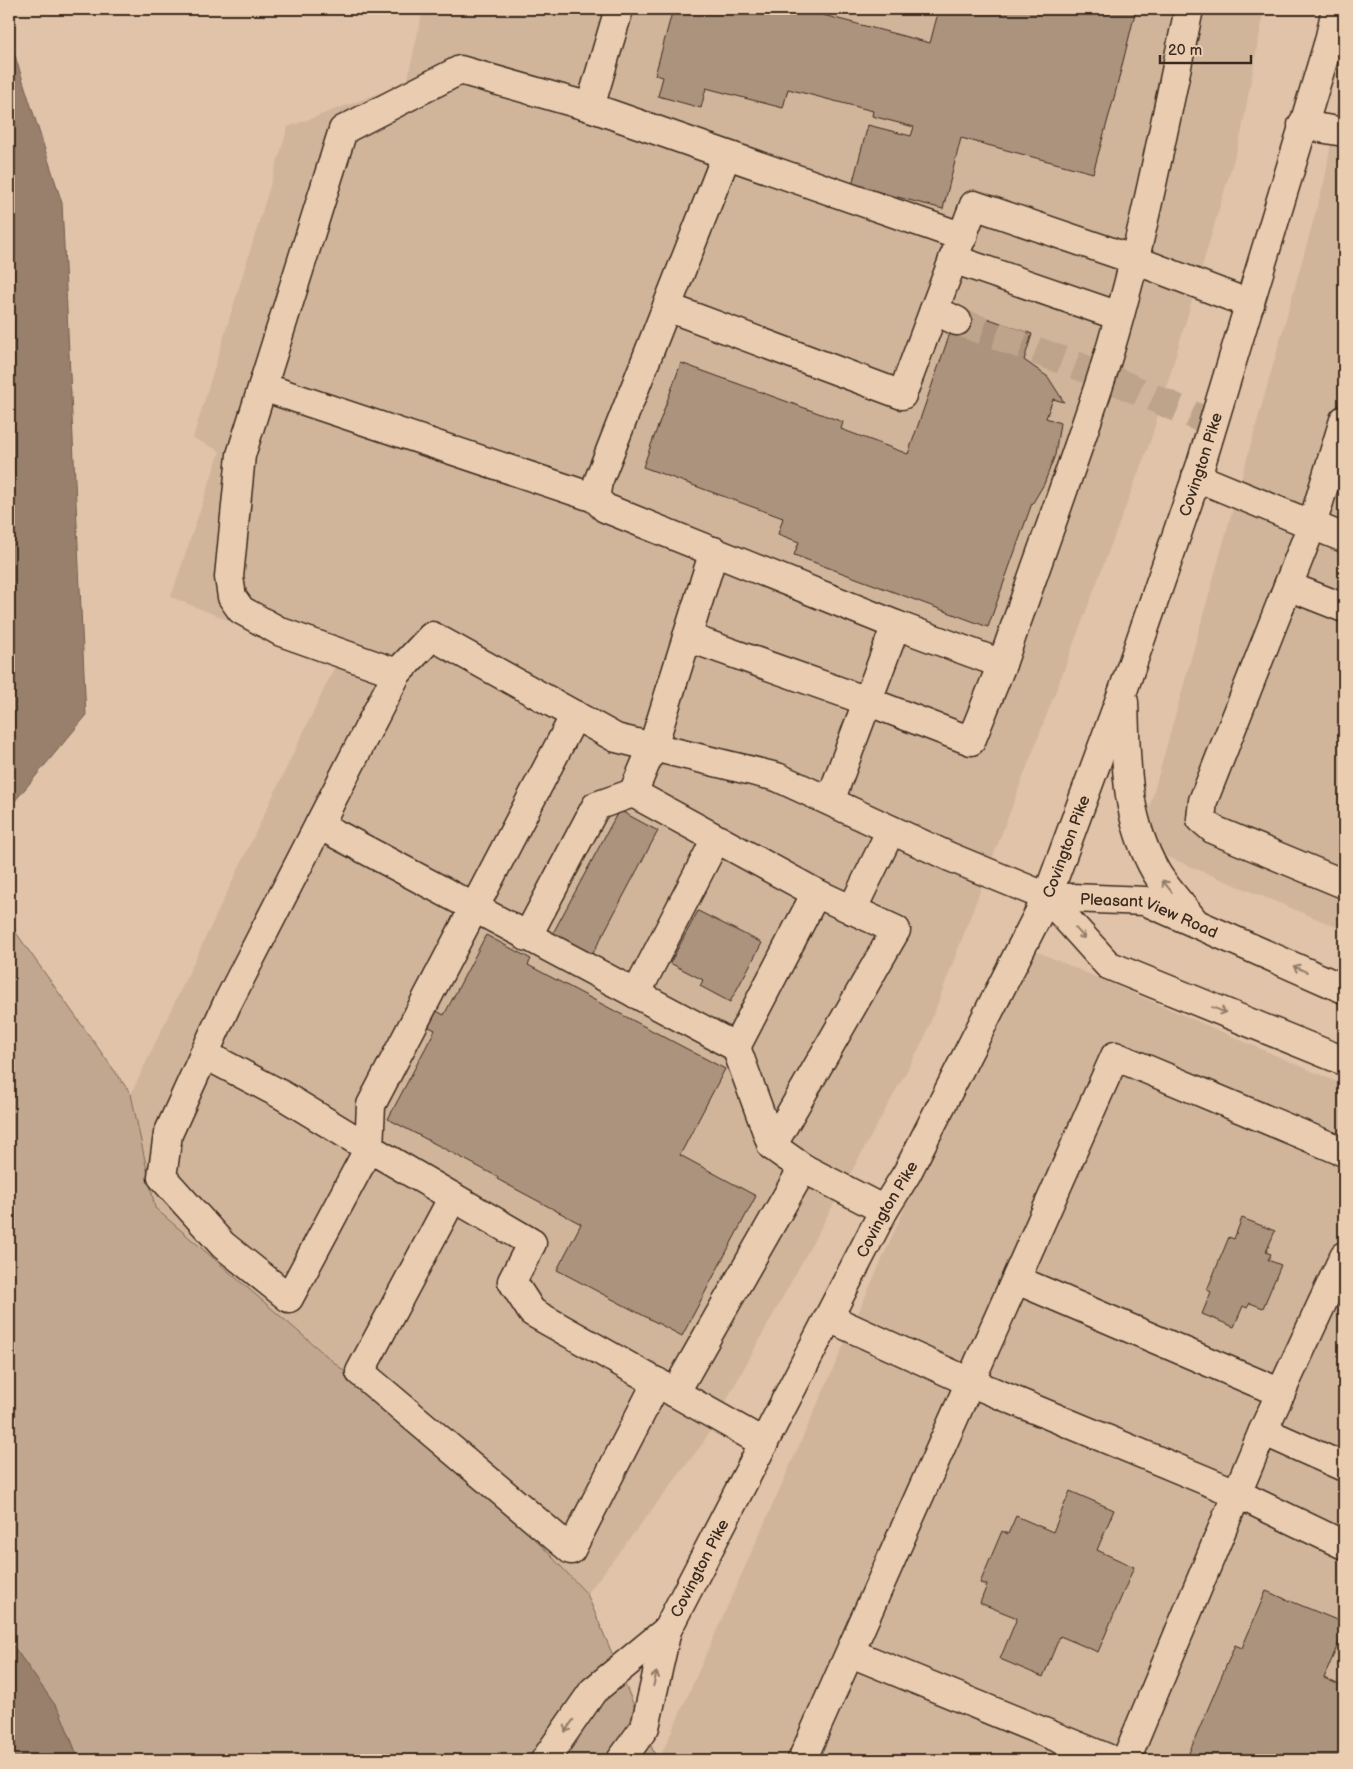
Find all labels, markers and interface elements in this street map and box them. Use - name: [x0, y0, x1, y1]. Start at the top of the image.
- scale bar: [1160, 32, 1252, 64]
- text: 20 m: [1168, 41, 1202, 60]
- street label: Covington Pike: [1176, 410, 1227, 519]
- street label: Covington Pike: [1039, 793, 1095, 901]
- one-way arrow: [1161, 880, 1172, 893]
- street label: Pleasant View Road: [1080, 890, 1220, 943]
- one-way arrow: [1074, 927, 1086, 940]
- one-way arrow: [1293, 964, 1308, 974]
- one-way arrow: [1211, 1006, 1226, 1015]
- street label: Covington Pike: [853, 1158, 923, 1261]
- street label: Covington Pike: [667, 1516, 734, 1621]
- one-way arrow: [651, 1672, 660, 1688]
- one-way arrow: [564, 1718, 574, 1732]

